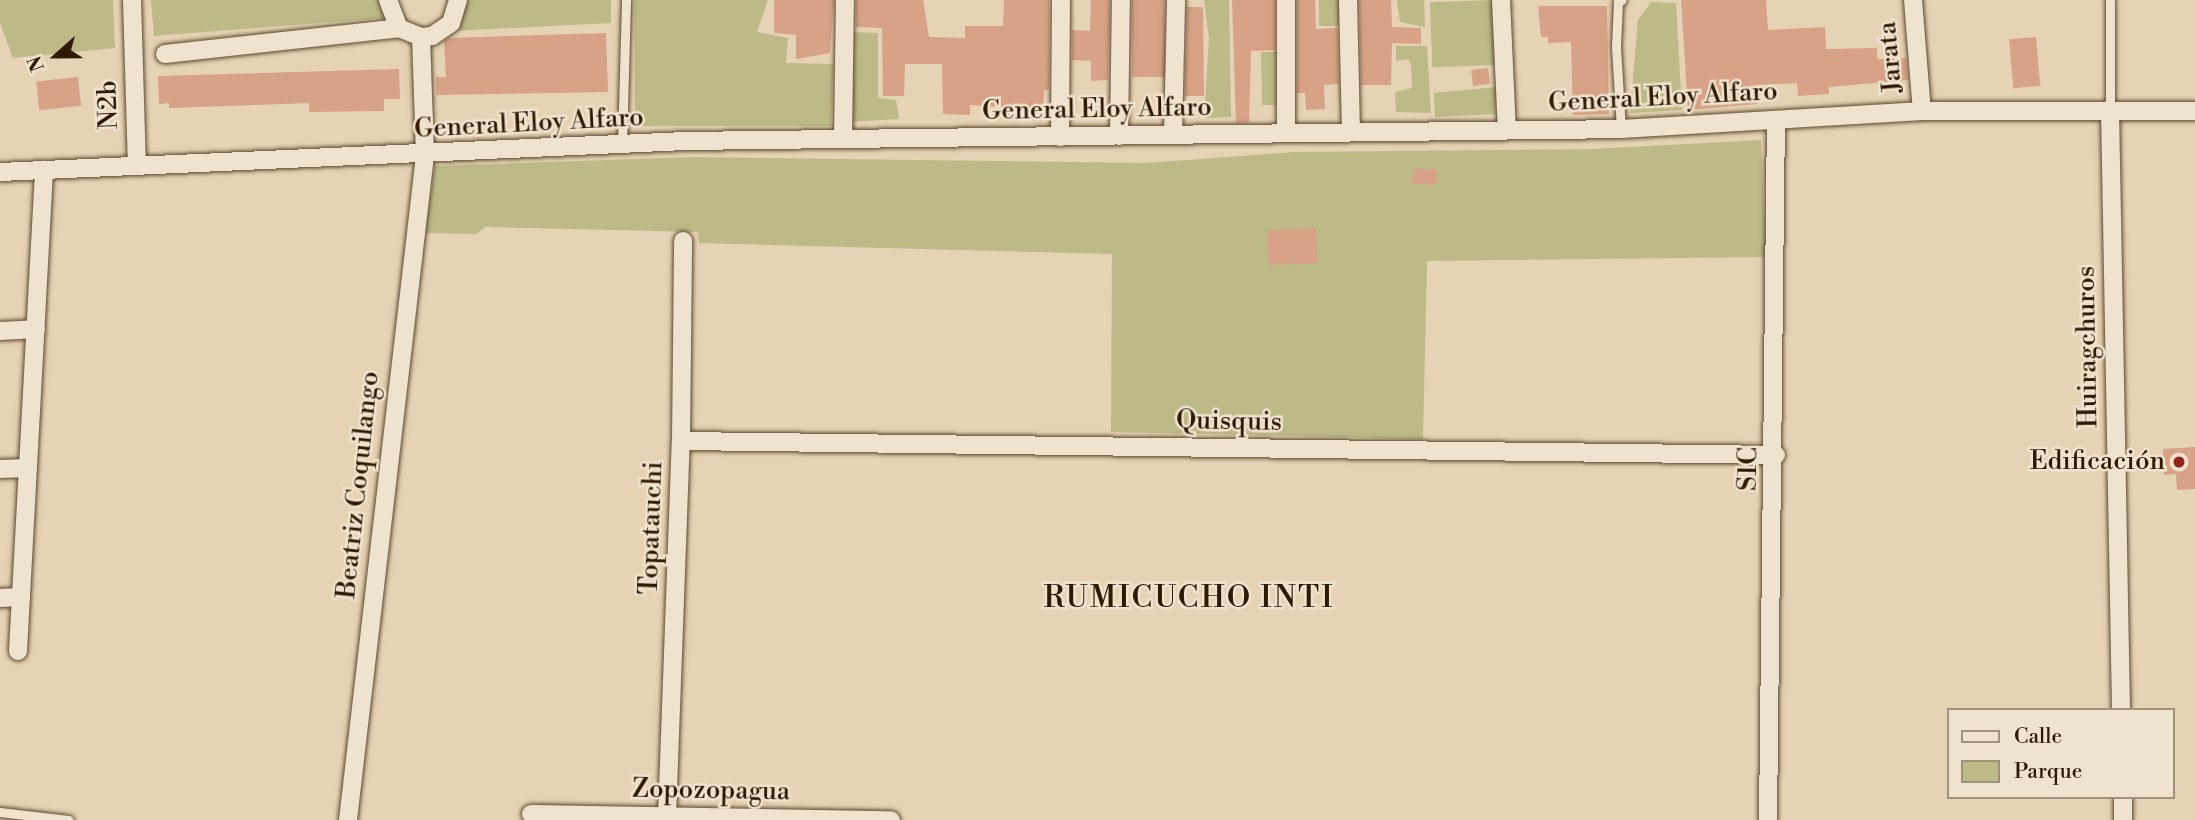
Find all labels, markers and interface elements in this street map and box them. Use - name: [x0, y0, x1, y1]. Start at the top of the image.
- street label: Jarata: [1872, 20, 1910, 94]
- north arrow: [21, 21, 91, 91]
- text: N: [22, 52, 50, 75]
- street label: General Eloy Alfaro: [1548, 76, 1778, 120]
- street label: N2b: [93, 80, 125, 130]
- street label: General Eloy Alfaro: [982, 92, 1212, 128]
- street label: General Eloy Alfaro: [414, 102, 644, 146]
- street label: Huiragchuros: [2071, 266, 2105, 428]
- street label: Beatriz Coquilango: [332, 370, 386, 600]
- street label: Quisquis: [1176, 405, 1282, 439]
- place label: Edificación: [2030, 446, 2165, 478]
- street label: S1C: [1733, 447, 1765, 491]
- marker: Edificación: [2171, 454, 2187, 470]
- street label: Topatauchi: [634, 461, 670, 595]
- district label: RUMICUCHO INTI: [1045, 580, 1333, 616]
- legend: [1946, 708, 2174, 799]
- text: Calle: [2014, 724, 2062, 750]
- text: Parque: [2014, 759, 2082, 785]
- street label: Zopozopagua: [632, 774, 790, 808]

